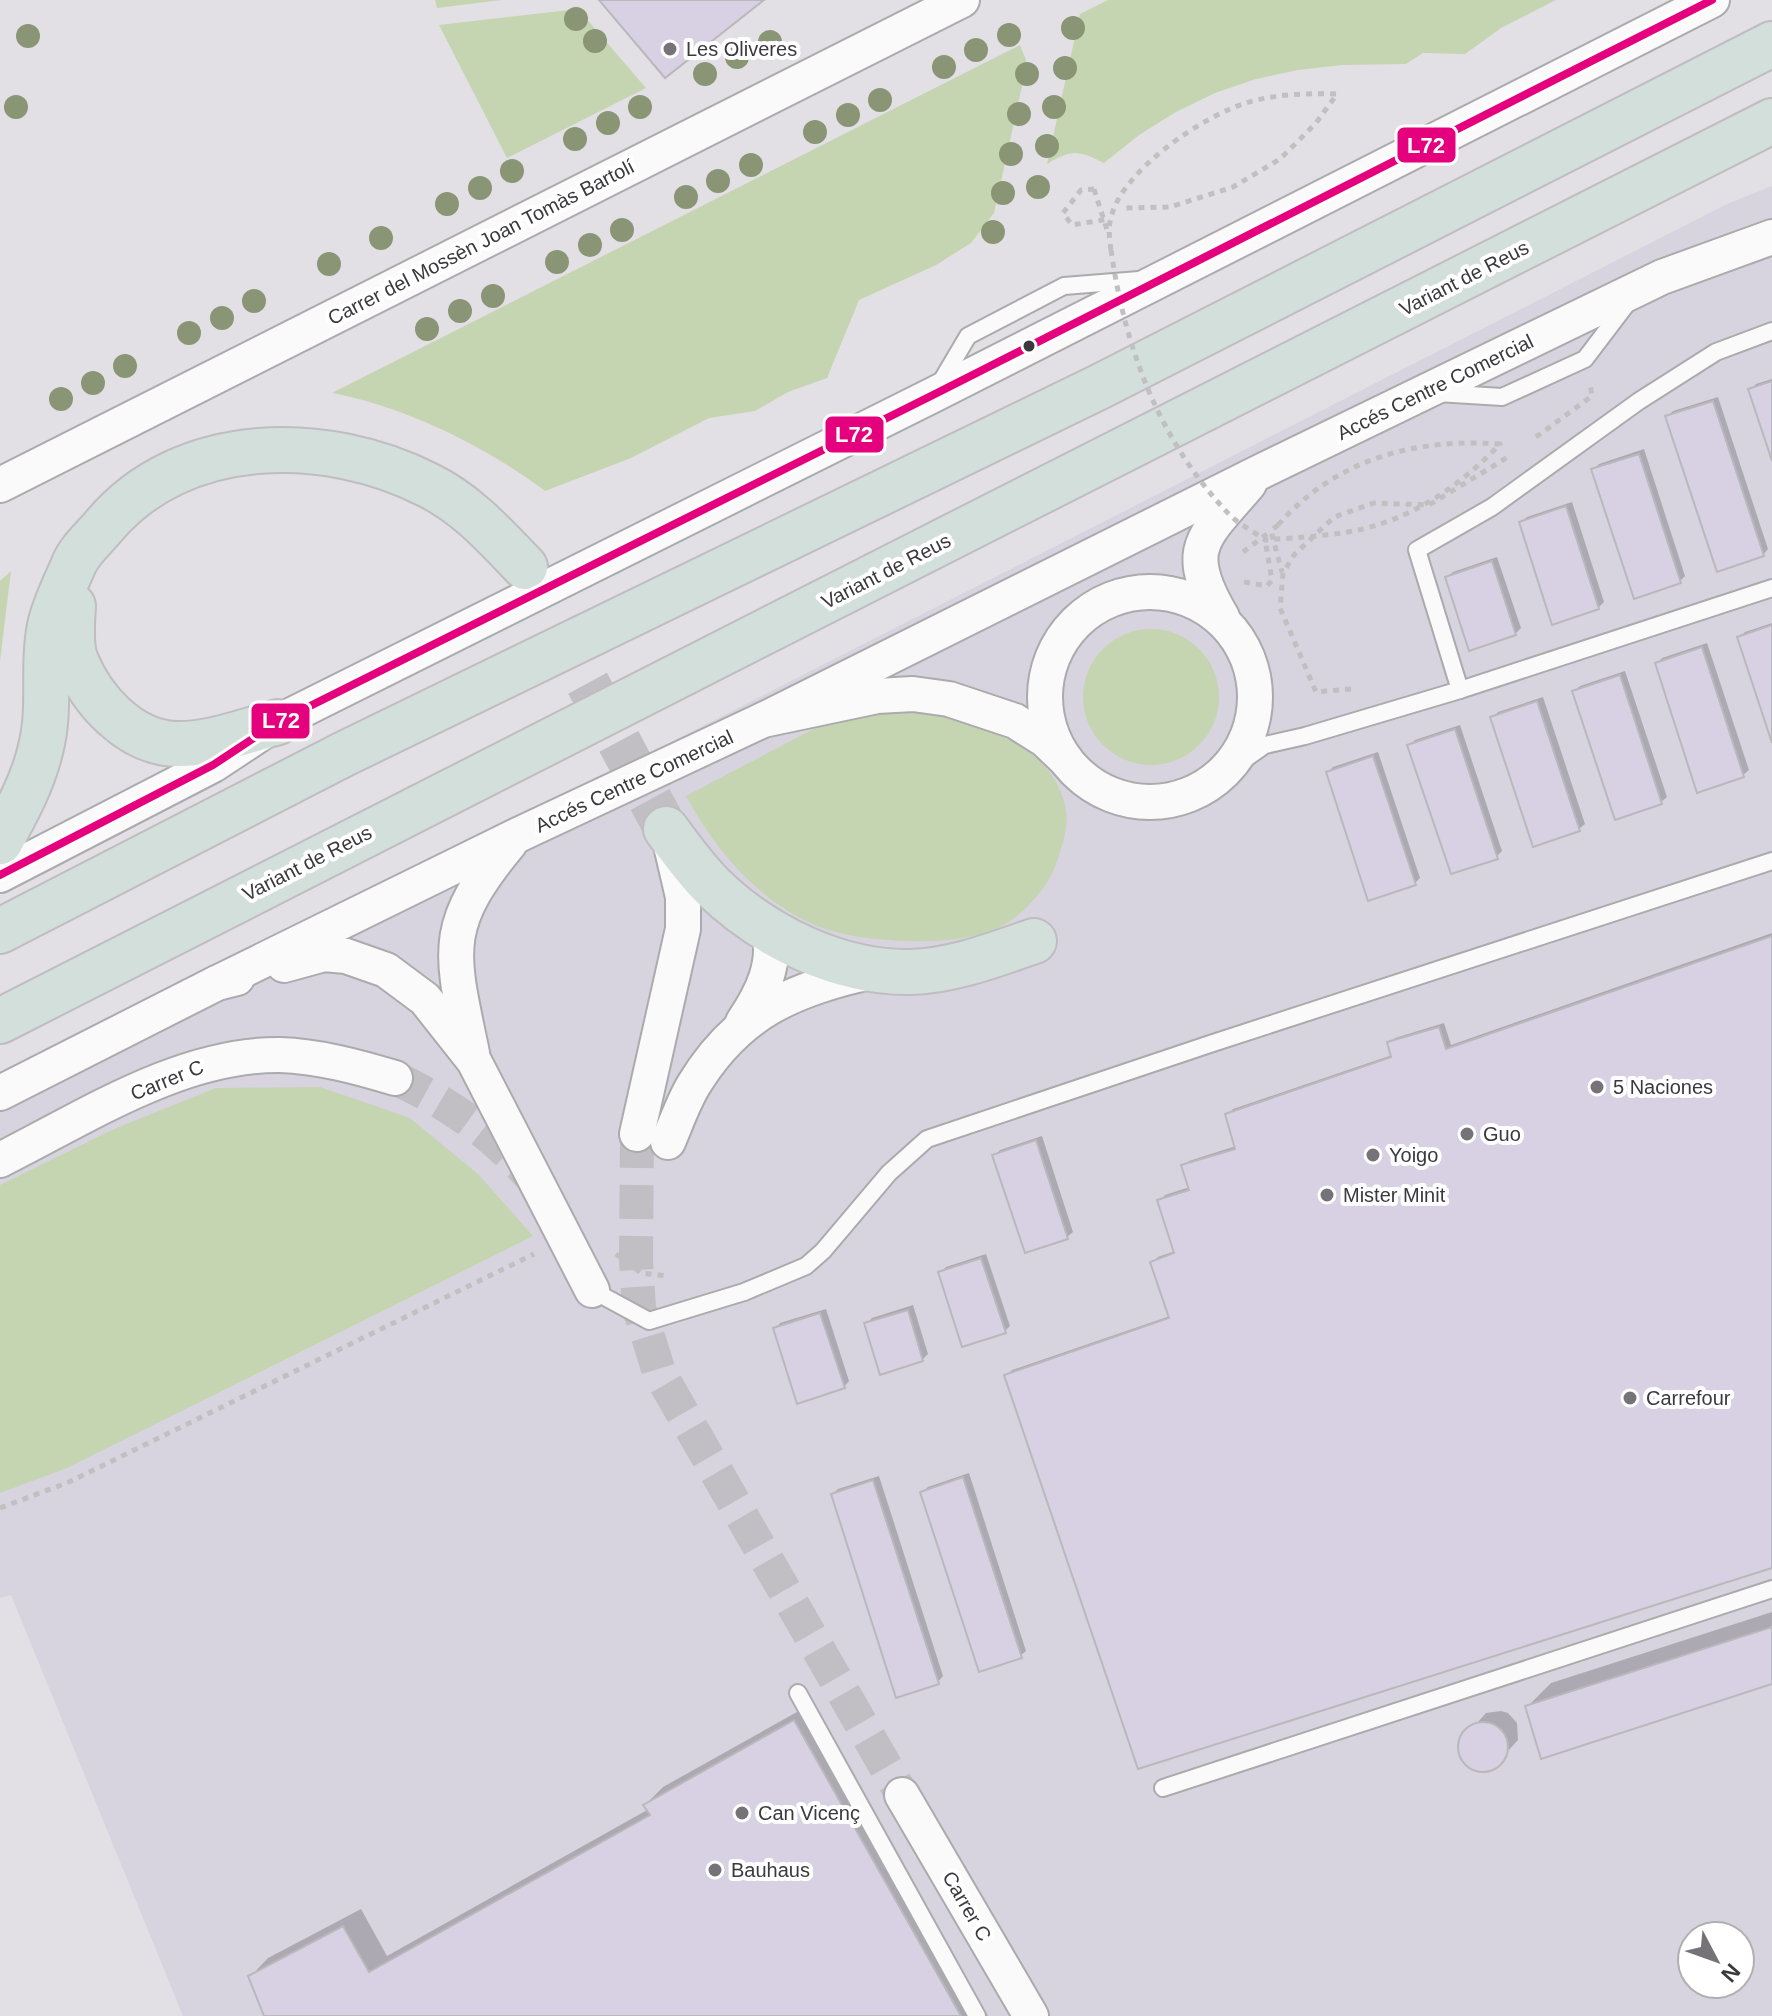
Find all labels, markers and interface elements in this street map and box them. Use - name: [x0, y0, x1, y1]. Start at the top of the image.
- place label: Les Oliveres: [686, 38, 797, 60]
- marker: Les Oliveres: [661, 40, 679, 58]
- line badge: L72: [1396, 126, 1457, 164]
- text: L72: [1407, 133, 1445, 158]
- street label: Carrer del Mossèn Joan Tomàs Bartolí: [324, 155, 638, 329]
- street label: Variant de Reus: [1396, 236, 1532, 320]
- street label: Accés Centre Comercial: [1333, 330, 1537, 444]
- unlabelled marker: [1021, 338, 1037, 354]
- line badge: L72: [824, 415, 885, 454]
- text: L72: [835, 422, 873, 447]
- street label: Variant de Reus: [818, 529, 954, 613]
- line badge: L72: [250, 702, 311, 740]
- text: L72: [262, 708, 300, 733]
- street label: Accés Centre Comercial: [532, 725, 736, 837]
- street label: Variant de Reus: [239, 821, 375, 905]
- street label: Carrer C: [127, 1055, 207, 1105]
- place label: 5 Naciones: [1613, 1076, 1713, 1098]
- marker: 5 Naciones: [1588, 1078, 1606, 1096]
- place label: Guo: [1483, 1123, 1521, 1145]
- marker: Guo: [1458, 1125, 1476, 1143]
- place label: Yoigo: [1389, 1144, 1438, 1166]
- marker: Yoigo: [1364, 1146, 1382, 1164]
- place label: Mister Minit: [1343, 1184, 1446, 1206]
- marker: Mister Minit: [1318, 1186, 1336, 1204]
- place label: Carrefour: [1646, 1387, 1731, 1409]
- marker: Carrefour: [1621, 1389, 1639, 1407]
- place label: Can Vicenç: [758, 1802, 860, 1824]
- marker: Can Vicenç: [733, 1804, 751, 1822]
- place label: Bauhaus: [731, 1859, 810, 1881]
- marker: Bauhaus: [706, 1861, 724, 1879]
- street label: Carrer C: [938, 1867, 996, 1945]
- north arrow: [1676, 1920, 1756, 2000]
- text: N: [1716, 1959, 1745, 1987]

